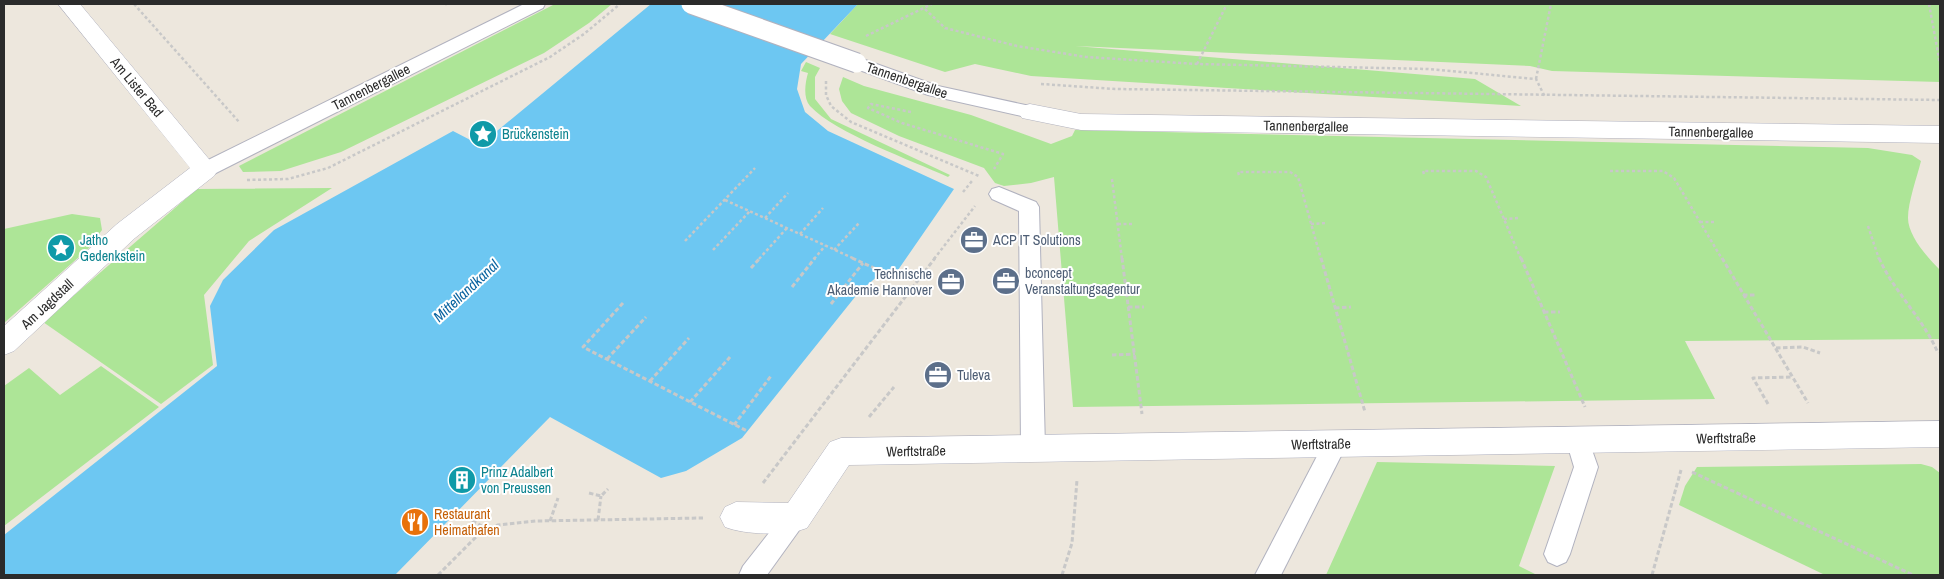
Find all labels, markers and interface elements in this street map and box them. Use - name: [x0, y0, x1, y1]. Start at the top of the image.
- street label: Am Lister Bad: [106, 53, 167, 121]
- street label: Tannenbergallee: [864, 58, 950, 102]
- street label: Tannenbergallee: [329, 60, 413, 114]
- street label: Tannenbergallee: [1263, 116, 1349, 136]
- place icon: Brückenstein: [468, 119, 498, 149]
- street label: Tannenbergallee: [1668, 122, 1754, 142]
- place label: Brückenstein: [502, 125, 569, 143]
- office icon: ACP IT Solutions: [959, 225, 989, 255]
- place label: Jatho Gedenkstein: [80, 231, 145, 265]
- place label: ACP IT Solutions: [992, 231, 1081, 249]
- place icon: Jatho Gedenkstein: [46, 233, 76, 263]
- water label: Mittellandkanal: [428, 255, 503, 327]
- place label: bconcept Veranstaltungsagentur: [1025, 264, 1140, 298]
- place label: Technische Akademie Hannover: [826, 265, 932, 299]
- office icon: bconcept Veranstaltungsagentur: [991, 266, 1021, 296]
- office icon: Technische Akademie Hannover: [936, 267, 966, 297]
- street label: Am Jagdstall: [16, 275, 77, 334]
- office icon: Tuleva: [923, 360, 953, 390]
- place label: Tuleva: [957, 366, 991, 384]
- street label: Werftstraße: [1696, 428, 1756, 448]
- street label: Werftstraße: [1291, 434, 1351, 454]
- street label: Werftstraße: [886, 441, 946, 461]
- place label: Prinz Adalbert von Preussen: [481, 463, 553, 497]
- building icon: Prinz Adalbert von Preussen: [447, 465, 477, 495]
- place label: Restaurant Heimathafen: [434, 505, 500, 539]
- restaurant icon: Restaurant Heimathafen: [400, 507, 430, 537]

